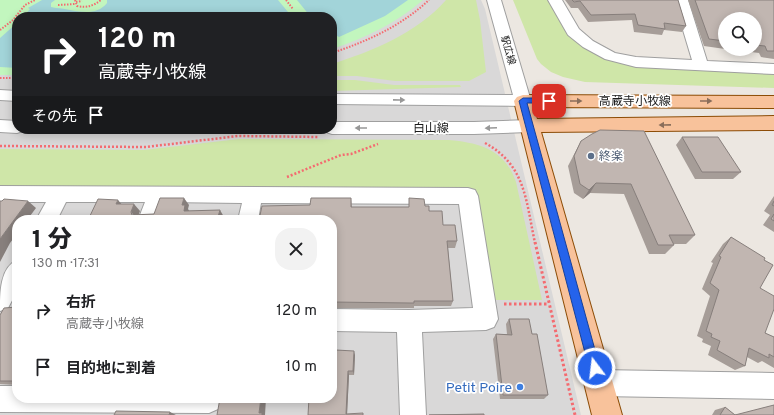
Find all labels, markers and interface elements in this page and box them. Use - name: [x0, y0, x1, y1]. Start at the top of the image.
- map controls: [718, 12, 762, 56]
- button: search: [718, 12, 762, 56]
- text: 120 m: [98, 22, 176, 58]
- icon: right: [32, 28, 84, 80]
- street label: 駅広線: [497, 34, 518, 67]
- text: 高蔵寺小牧線: [98, 62, 206, 85]
- pin: [532, 84, 566, 118]
- icon: arrive: [538, 90, 560, 112]
- street label: 高蔵寺小牧線: [599, 94, 671, 110]
- one-way arrow: [393, 97, 406, 103]
- one-way arrow: [570, 98, 583, 104]
- one-way arrow: [700, 98, 713, 104]
- icon: arrive: [85, 104, 107, 126]
- text: その先: [32, 108, 77, 127]
- street label: 白山線: [413, 121, 449, 137]
- one-way arrow: [659, 121, 671, 128]
- one-way arrow: [485, 124, 497, 131]
- one-way arrow: [354, 125, 367, 131]
- place label: 終楽: [599, 149, 623, 165]
- marker: 終楽: [586, 151, 596, 161]
- text: 1 分: [32, 226, 72, 256]
- button: close: [275, 228, 317, 270]
- text: 130 m · 17:31: [32, 256, 100, 272]
- text: 右折: [66, 294, 96, 313]
- icon: right: [32, 300, 54, 322]
- text: 120 m: [276, 302, 317, 321]
- text: 高蔵寺小牧線: [66, 317, 144, 333]
- position arrow: [574, 347, 616, 389]
- icon: arrive: [32, 356, 54, 378]
- text: 10 m: [286, 358, 317, 377]
- text: 目的地に到着: [66, 360, 156, 379]
- place label: Petit Poire: [446, 380, 512, 397]
- marker: Petit Poire: [515, 382, 525, 392]

